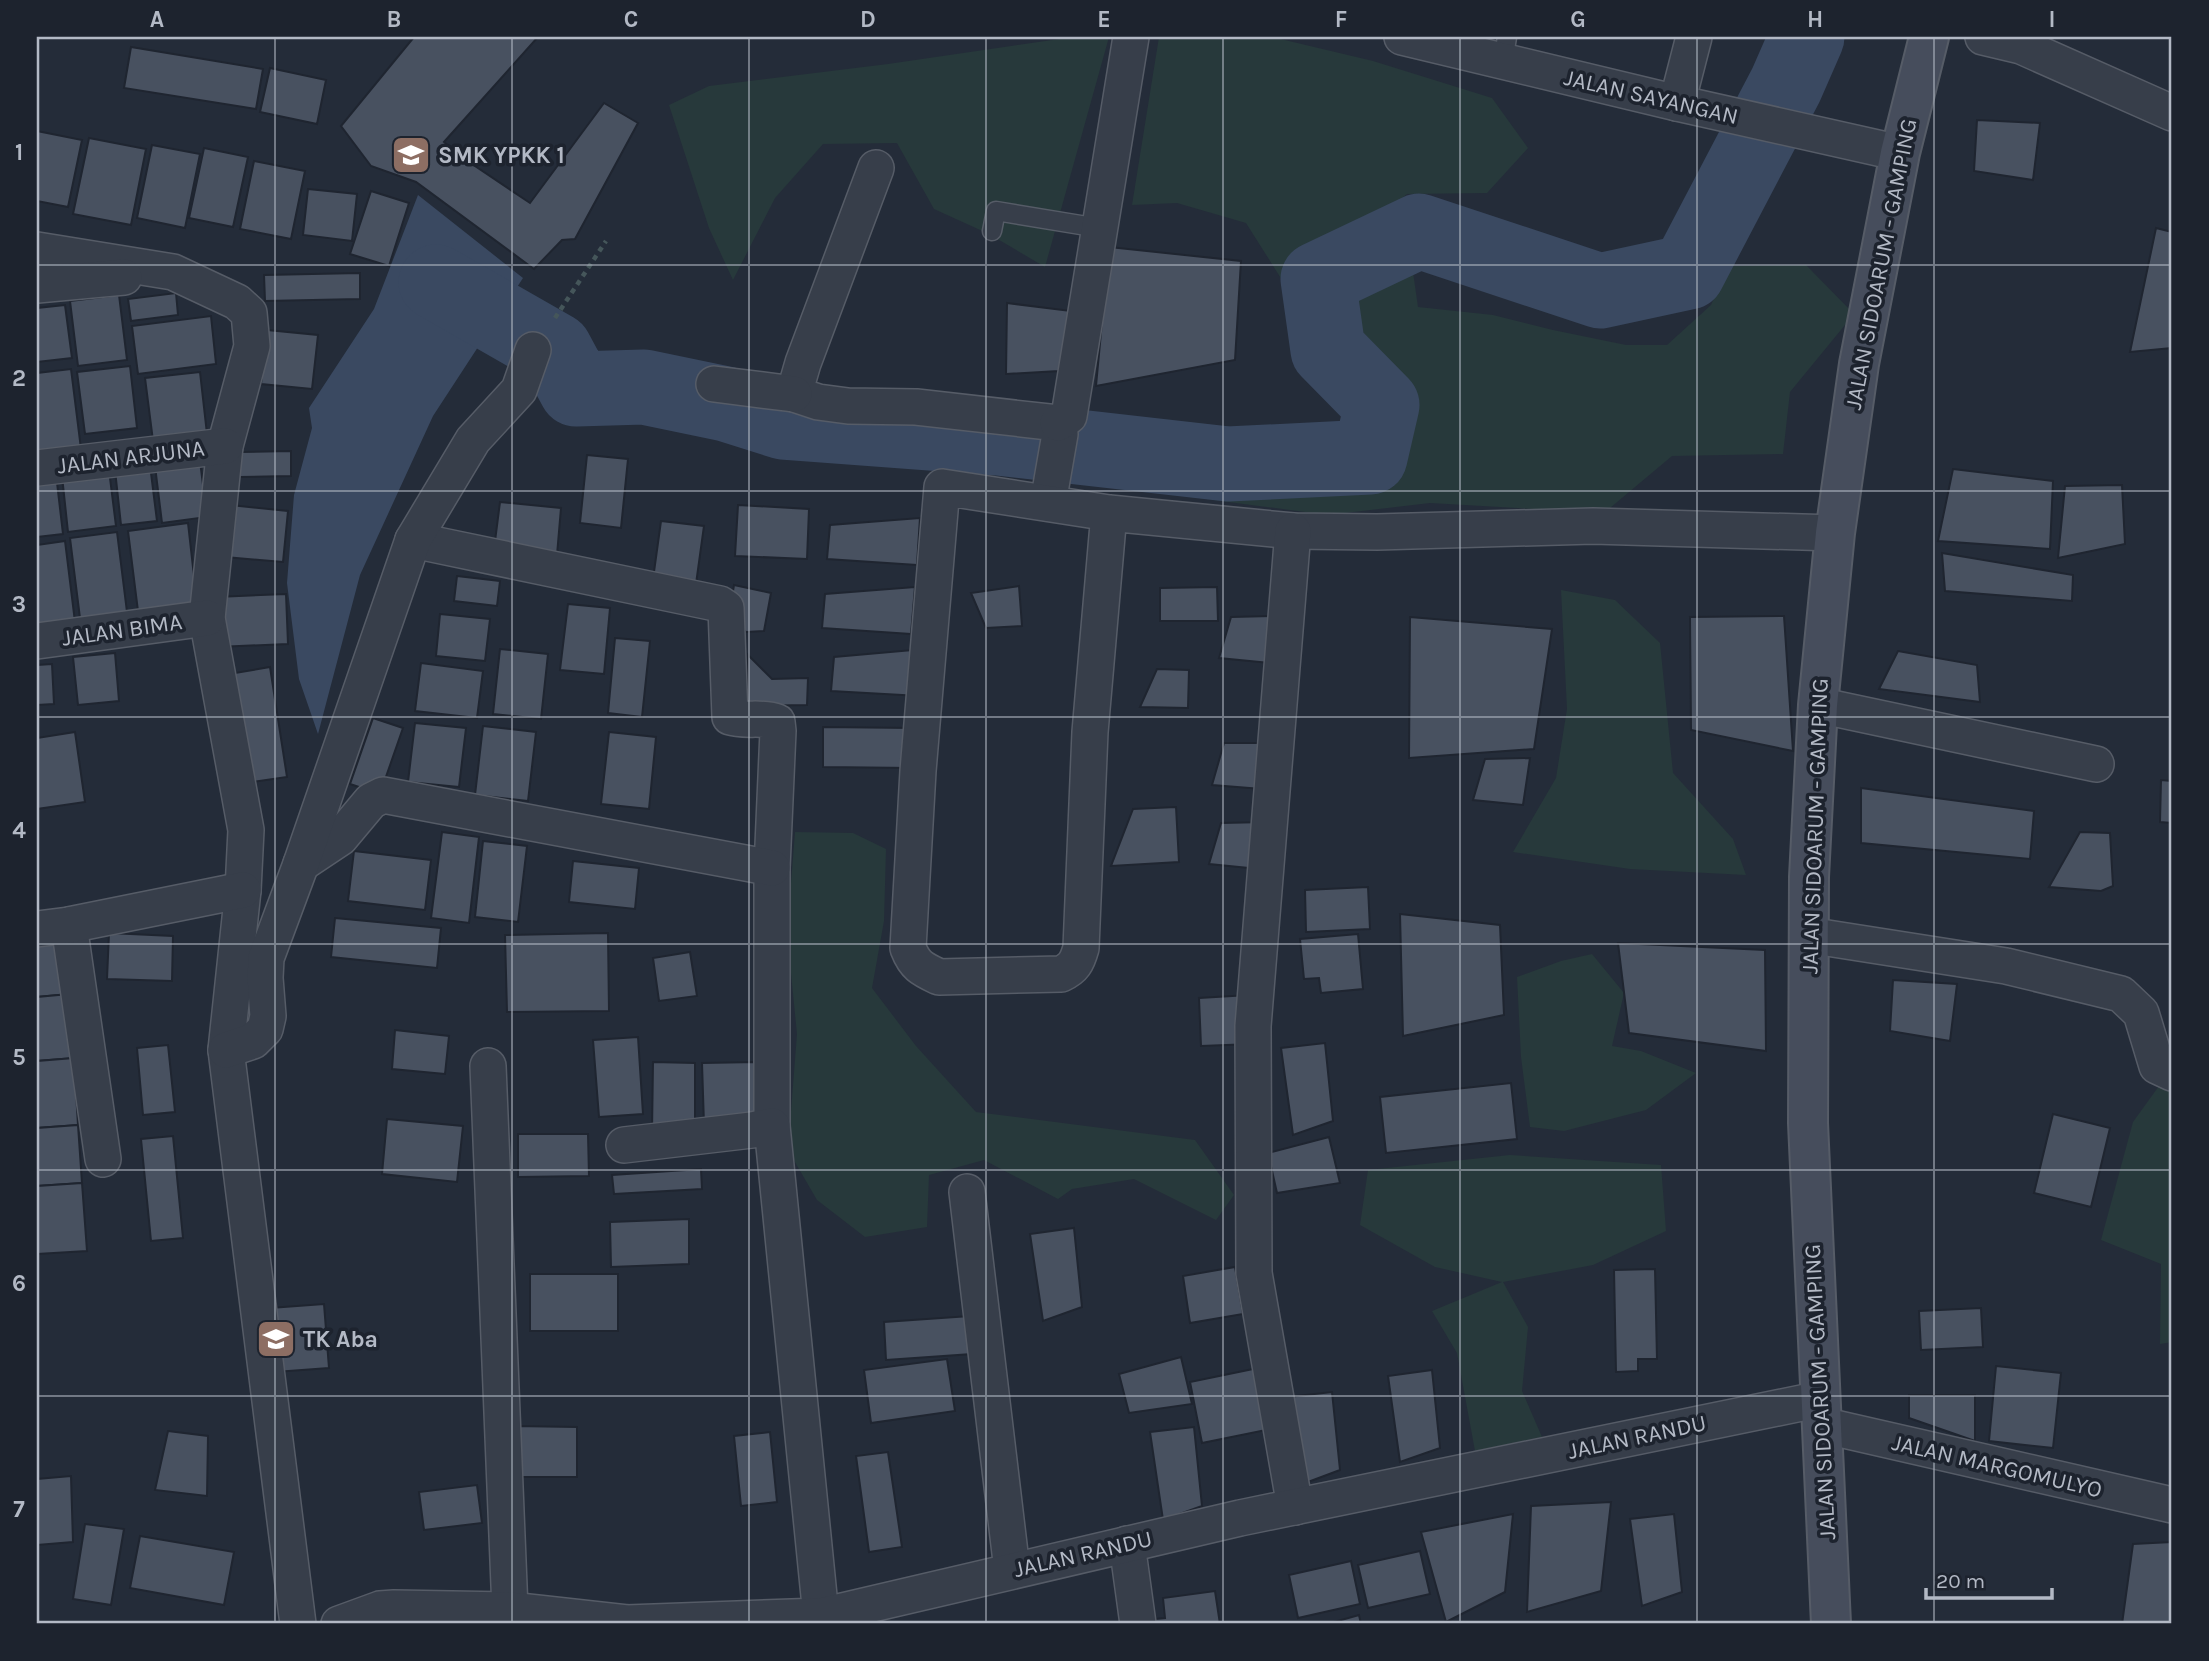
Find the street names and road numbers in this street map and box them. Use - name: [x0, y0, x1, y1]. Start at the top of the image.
- street label: JALAN SAYANGAN: [1561, 64, 1741, 130]
- street label: JALAN SIDOARUM - GAMPING: [1840, 116, 1922, 412]
- street label: JALAN ARJUNA: [56, 435, 206, 479]
- street label: JALAN BIMA: [60, 608, 184, 652]
- street label: JALAN SIDOARUM - GAMPING: [1796, 678, 1834, 974]
- street label: JALAN SIDOARUM - GAMPING: [1799, 1244, 1841, 1540]
- street label: JALAN RANDU: [1565, 1409, 1709, 1465]
- street label: JALAN MARGOMULYO: [1889, 1429, 2105, 1503]
- street label: JALAN RANDU: [1011, 1525, 1155, 1583]

